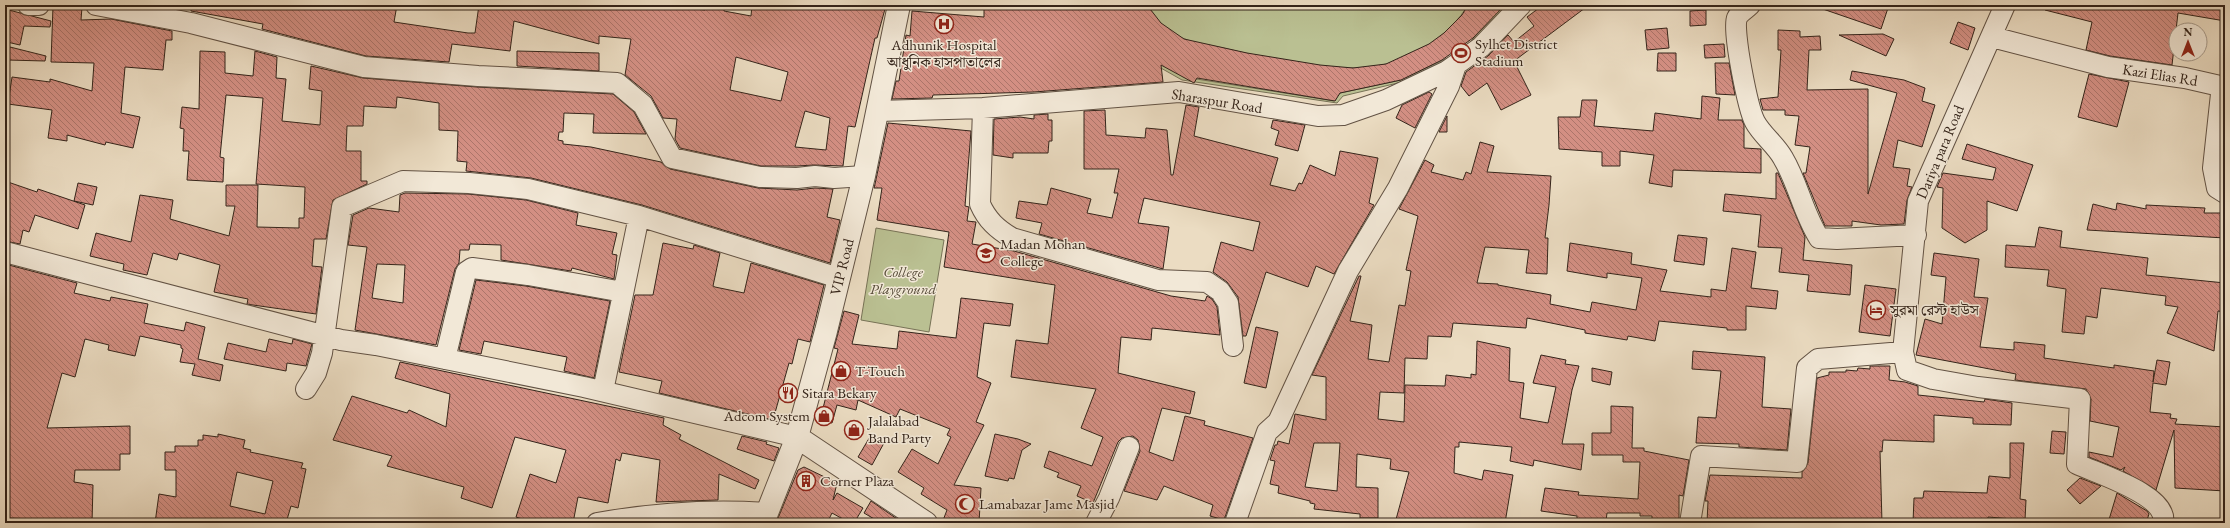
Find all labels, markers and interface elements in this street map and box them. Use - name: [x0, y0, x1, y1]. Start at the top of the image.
- hospital icon: Adhunik Hospital আধুনিক হাসপাতালের: [933, 13, 955, 35]
- north arrow: [2168, 22, 2208, 62]
- text: N: [2184, 25, 2193, 39]
- place label: Sylhet District Stadium: [1475, 34, 1558, 70]
- place label: Adhunik Hospital আধুনিক হাসপাতালের: [886, 35, 1002, 71]
- sports icon: Sylhet District Stadium: [1450, 42, 1472, 64]
- street label: Kazi Elias Rd: [2121, 59, 2200, 90]
- street label: Sharaspur Road: [1170, 84, 1264, 117]
- street label: Dariya para Road: [1911, 102, 1968, 202]
- place label: Madan Mohan College: [1000, 234, 1086, 270]
- street label: VIP Road: [825, 236, 858, 297]
- school or university icon: Madan Mohan College: [975, 242, 997, 264]
- park label: College Playground: [870, 262, 937, 298]
- hotel icon: সুরমা রেস্ট হাউস: [1865, 299, 1887, 321]
- place label: সুরমা রেস্ট হাউস: [1889, 300, 1980, 319]
- shop icon: T-Touch: [830, 360, 852, 382]
- place label: T-Touch: [855, 361, 905, 380]
- restaurant icon: Sitara Bekary: [777, 382, 799, 404]
- place label: Sitara Bekary: [802, 383, 877, 402]
- shop icon: Adcom System: [813, 405, 835, 427]
- place label: Adcom System: [723, 406, 810, 425]
- place label: Jalalabad Band Party: [866, 411, 932, 447]
- shop icon: Jalalabad Band Party: [843, 419, 865, 441]
- building icon: Corner Plaza: [795, 470, 817, 492]
- place label: Corner Plaza: [820, 471, 894, 490]
- mosque icon: Lamabazar Jame Masjid: [954, 493, 976, 515]
- place label: Lamabazar Jame Masjid: [979, 494, 1115, 513]

